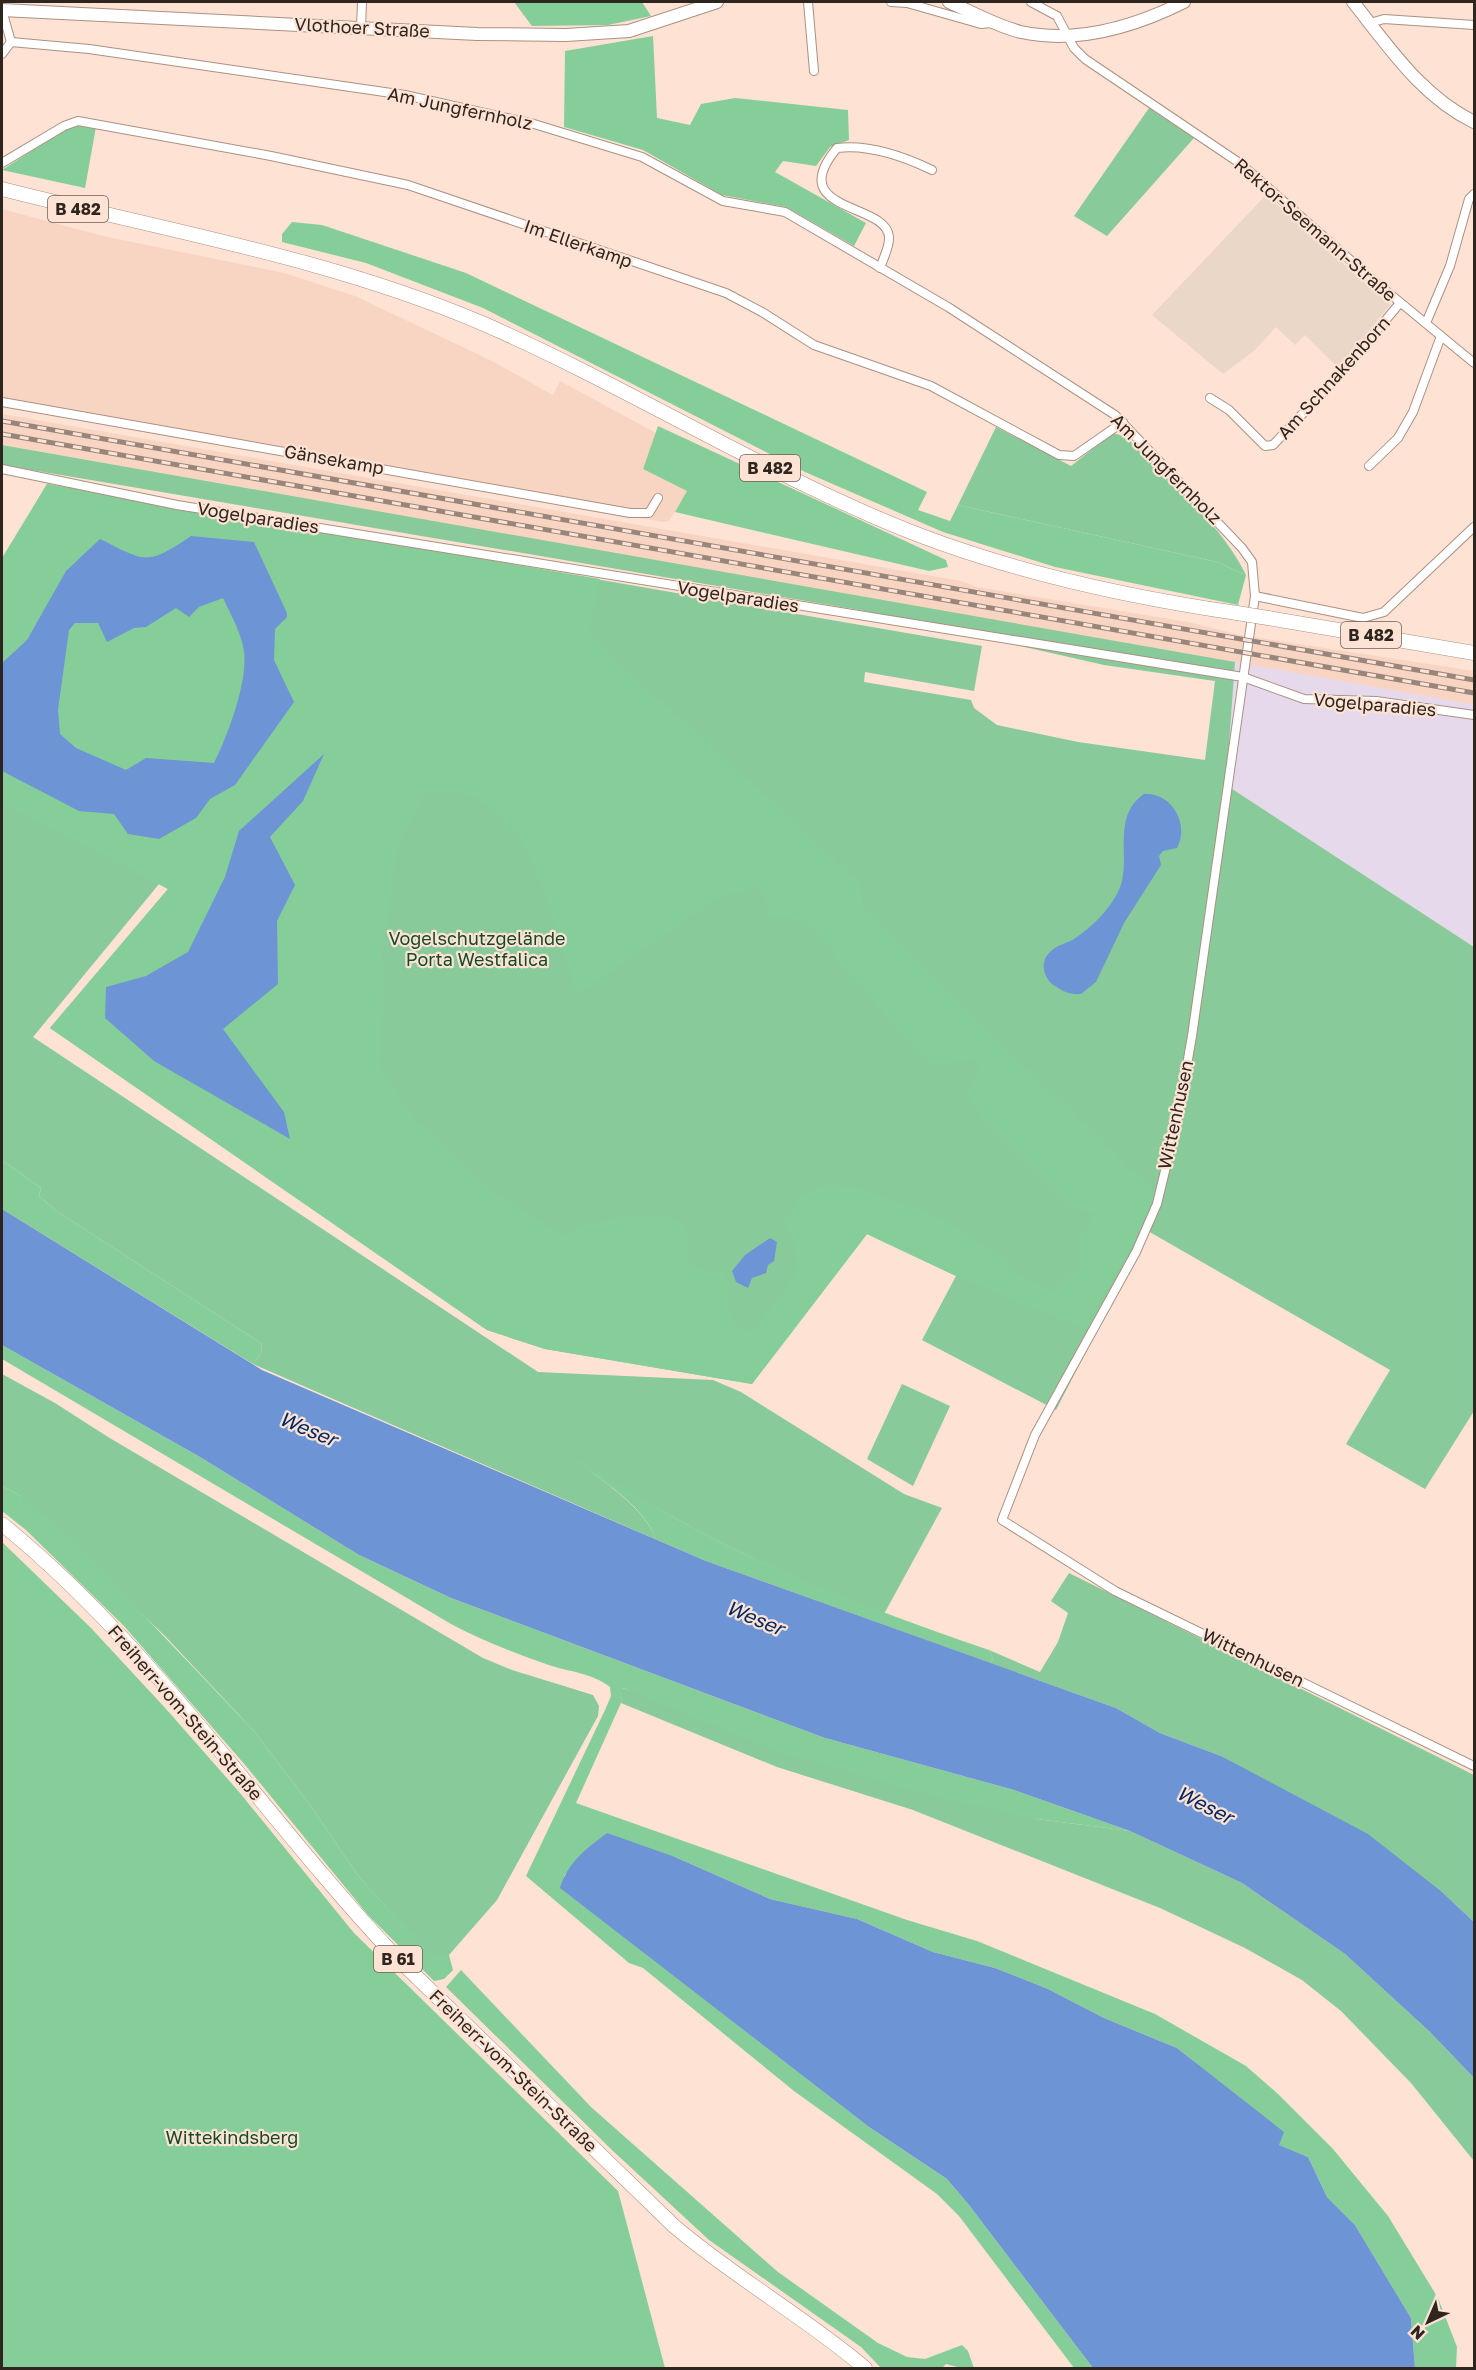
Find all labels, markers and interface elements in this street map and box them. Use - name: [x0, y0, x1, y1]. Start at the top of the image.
- street label: Vlothoer Straße: [294, 12, 430, 42]
- street label: Am Jungfernholz: [386, 82, 535, 134]
- street label: Rektor-Seemann-Straße: [1230, 153, 1401, 306]
- road number: B 482: [48, 196, 108, 222]
- street label: Im Ellerkamp: [521, 214, 635, 272]
- street label: Am Schnakenborn: [1272, 311, 1394, 443]
- street label: Am Jungfernholz: [1107, 408, 1227, 528]
- street label: Gänsekamp: [282, 439, 386, 479]
- road number: B 482: [740, 455, 800, 481]
- street label: Vogelparadies: [196, 497, 321, 538]
- street label: Vogelparadies: [676, 576, 801, 617]
- road number: B 482: [1341, 622, 1401, 648]
- street label: Vogelparadies: [1313, 688, 1437, 720]
- park label: Vogelschutzgelände Porta Westfalica: [388, 927, 566, 970]
- street label: Wittenhusen: [1153, 1058, 1197, 1171]
- water label: Weser: [276, 1405, 344, 1452]
- water label: Weser: [723, 1594, 791, 1641]
- street label: Freiherr-vom-Stein-Straße: [104, 1620, 268, 1804]
- street label: Wittenhusen: [1199, 1623, 1308, 1691]
- water label: Weser: [1173, 1780, 1240, 1830]
- road number: B 61: [374, 1946, 422, 1972]
- street label: Freiherr-vom-Stein-Straße: [425, 1984, 602, 2156]
- park label: Wittekindsberg: [166, 2126, 298, 2148]
- north arrow: [1398, 2292, 1458, 2352]
- text: N: [1406, 2321, 1429, 2344]

